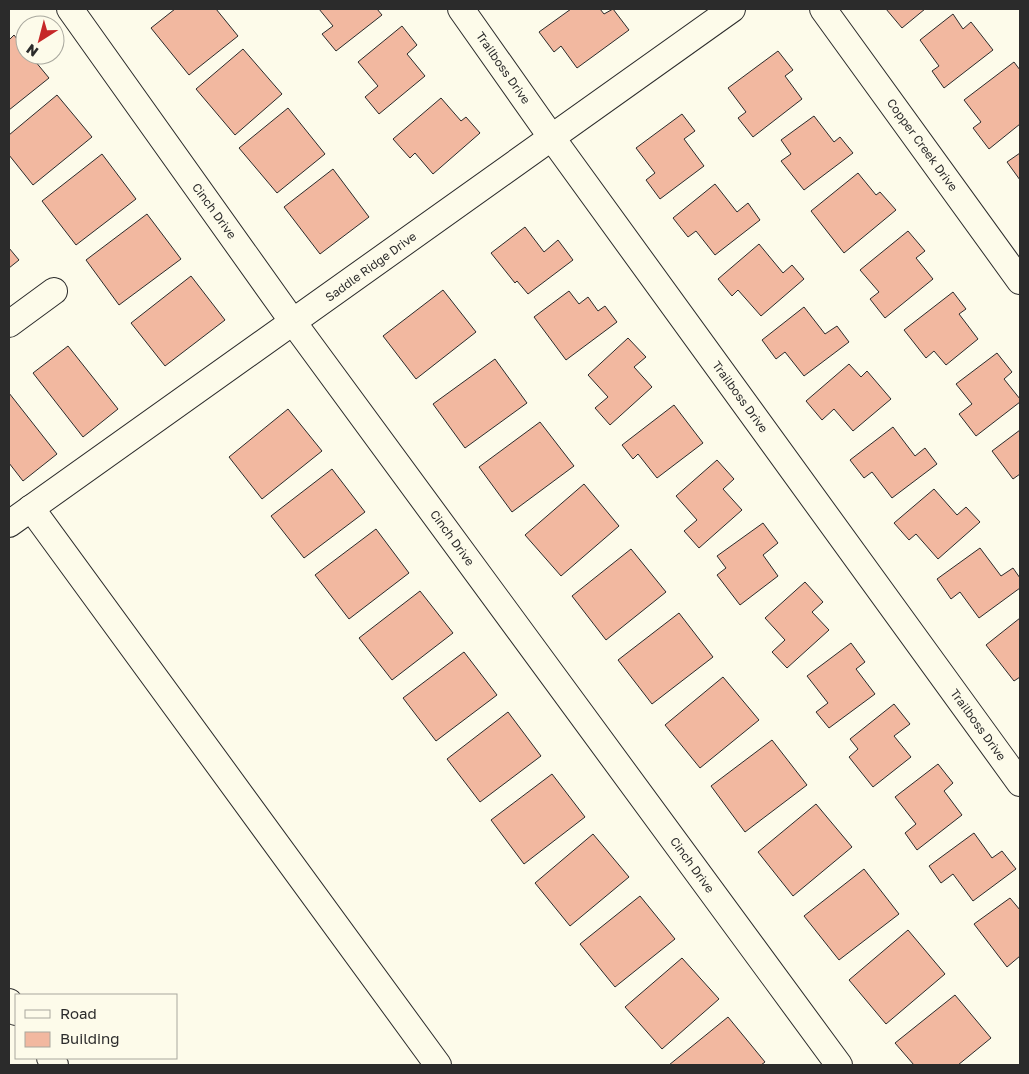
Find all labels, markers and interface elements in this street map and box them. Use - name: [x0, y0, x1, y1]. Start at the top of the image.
- north arrow: [15, 15, 65, 65]
- street label: Trailboss Drive: [473, 29, 534, 107]
- text: N: [23, 41, 41, 61]
- street label: Copper Creek Drive: [884, 95, 961, 194]
- street label: Cinch Drive: [189, 180, 240, 242]
- street label: Saddle Ridge Drive: [322, 229, 419, 305]
- street label: Trailboss Drive: [709, 358, 771, 435]
- street label: Cinch Drive: [427, 507, 478, 569]
- street label: Trailboss Drive: [947, 686, 1009, 763]
- street label: Cinch Drive: [667, 834, 718, 896]
- legend: [15, 994, 178, 1059]
- text: Road: [60, 1004, 97, 1022]
- text: Building: [60, 1029, 120, 1047]

